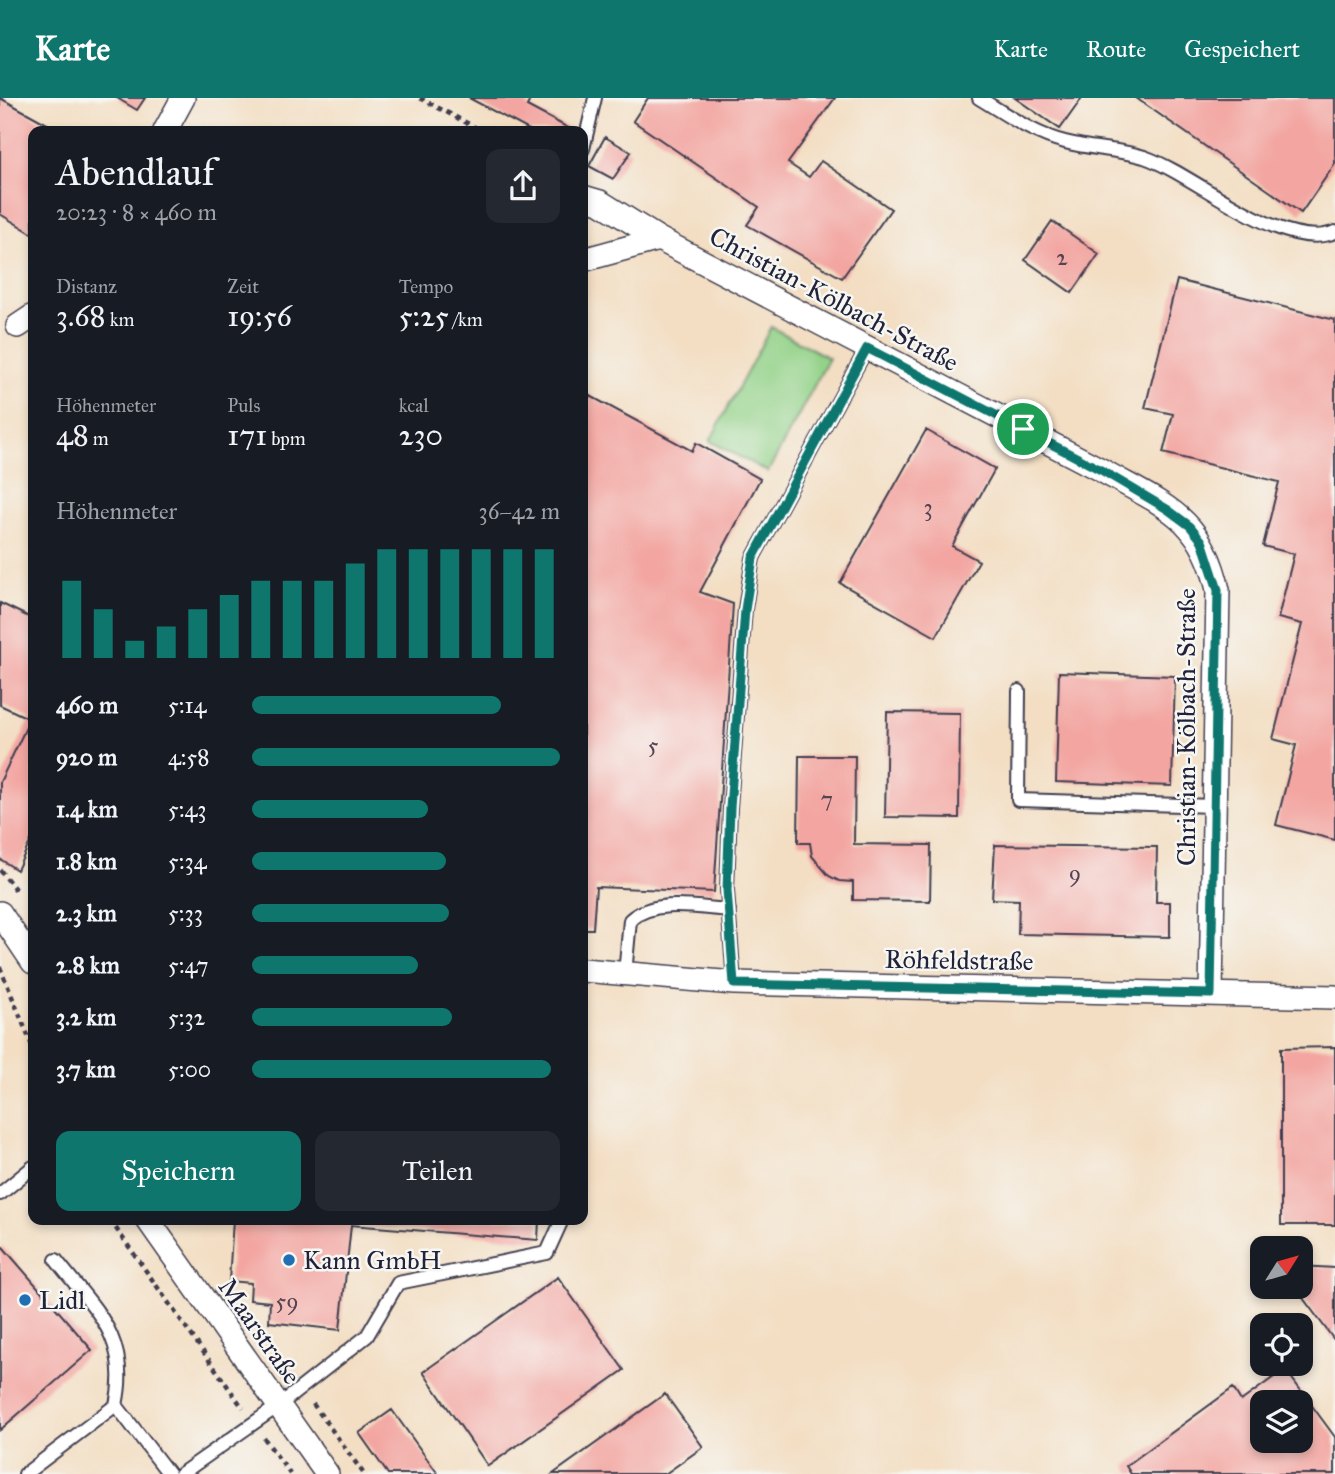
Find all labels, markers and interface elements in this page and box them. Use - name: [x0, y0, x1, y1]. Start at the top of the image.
- text: Karte: [35, 29, 110, 69]
- text: Karte: [993, 34, 1048, 64]
- text: Route: [1086, 34, 1146, 64]
- text: Gespeichert: [1184, 34, 1300, 64]
- text: Abendlauf: [56, 149, 215, 195]
- button: share: [486, 149, 560, 223]
- text: 20:23 · 8 × 460 m: [56, 198, 217, 226]
- street label: Christian-Kölbach-Straße: [704, 220, 964, 378]
- house number: 2: [1056, 243, 1068, 271]
- text: Distanz: [56, 275, 117, 298]
- text: Zeit: [227, 275, 259, 298]
- text: Tempo: [399, 275, 453, 298]
- text: 3.68: [56, 298, 106, 334]
- text: 19:56: [227, 298, 292, 334]
- text: 5:25: [399, 298, 449, 334]
- text: km: [106, 308, 134, 331]
- text: /km: [449, 308, 483, 331]
- text: Höhenmeter: [56, 394, 156, 417]
- text: Puls: [227, 394, 260, 417]
- text: kcal: [399, 394, 429, 417]
- pin: [993, 399, 1053, 459]
- icon: arrive: [1004, 410, 1042, 448]
- text: 48: [56, 417, 89, 453]
- text: 171: [227, 417, 267, 453]
- text: 230: [399, 417, 443, 453]
- text: m: [89, 427, 109, 450]
- text: bpm: [267, 427, 306, 450]
- house number: 3: [923, 493, 933, 521]
- text: Höhenmeter: [56, 497, 177, 525]
- text: 36–42 m: [479, 497, 560, 525]
- street label: Christian-Kölbach-Straße: [1170, 588, 1202, 866]
- text: 460 m: [56, 691, 118, 719]
- text: 5:14: [168, 691, 206, 719]
- house number: 5: [648, 731, 659, 759]
- text: 920 m: [56, 743, 117, 771]
- text: 4:58: [168, 743, 210, 771]
- house number: 7: [821, 785, 833, 813]
- text: 1.4 km: [56, 795, 118, 823]
- text: 5:43: [168, 795, 207, 823]
- text: 1.8 km: [56, 847, 117, 875]
- text: 5:34: [168, 847, 207, 875]
- house number: 9: [1069, 859, 1081, 887]
- text: 2.3 km: [56, 899, 117, 927]
- text: 5:33: [168, 899, 203, 927]
- street label: Röhfeldstraße: [884, 943, 1034, 977]
- text: 2.8 km: [56, 951, 120, 979]
- text: 5:47: [168, 951, 209, 979]
- text: 3.2 km: [56, 1003, 116, 1031]
- text: 5:32: [168, 1003, 205, 1031]
- text: 3.7 km: [56, 1055, 116, 1083]
- text: 5:00: [168, 1055, 211, 1083]
- button: Speichern: [56, 1131, 301, 1211]
- button: Teilen: [315, 1131, 560, 1211]
- north arrow: [1250, 1236, 1312, 1298]
- map controls: [1250, 1236, 1313, 1453]
- place label: Kann GmbH: [303, 1244, 442, 1276]
- marker: Kann GmbH: [281, 1252, 297, 1268]
- street label: Maarstraße: [212, 1272, 308, 1390]
- place label: Lidl: [39, 1284, 85, 1316]
- house number: 59: [275, 1287, 299, 1315]
- marker: Lidl: [17, 1292, 33, 1308]
- button: locate: [1250, 1313, 1313, 1376]
- button: layers: [1250, 1390, 1313, 1453]

